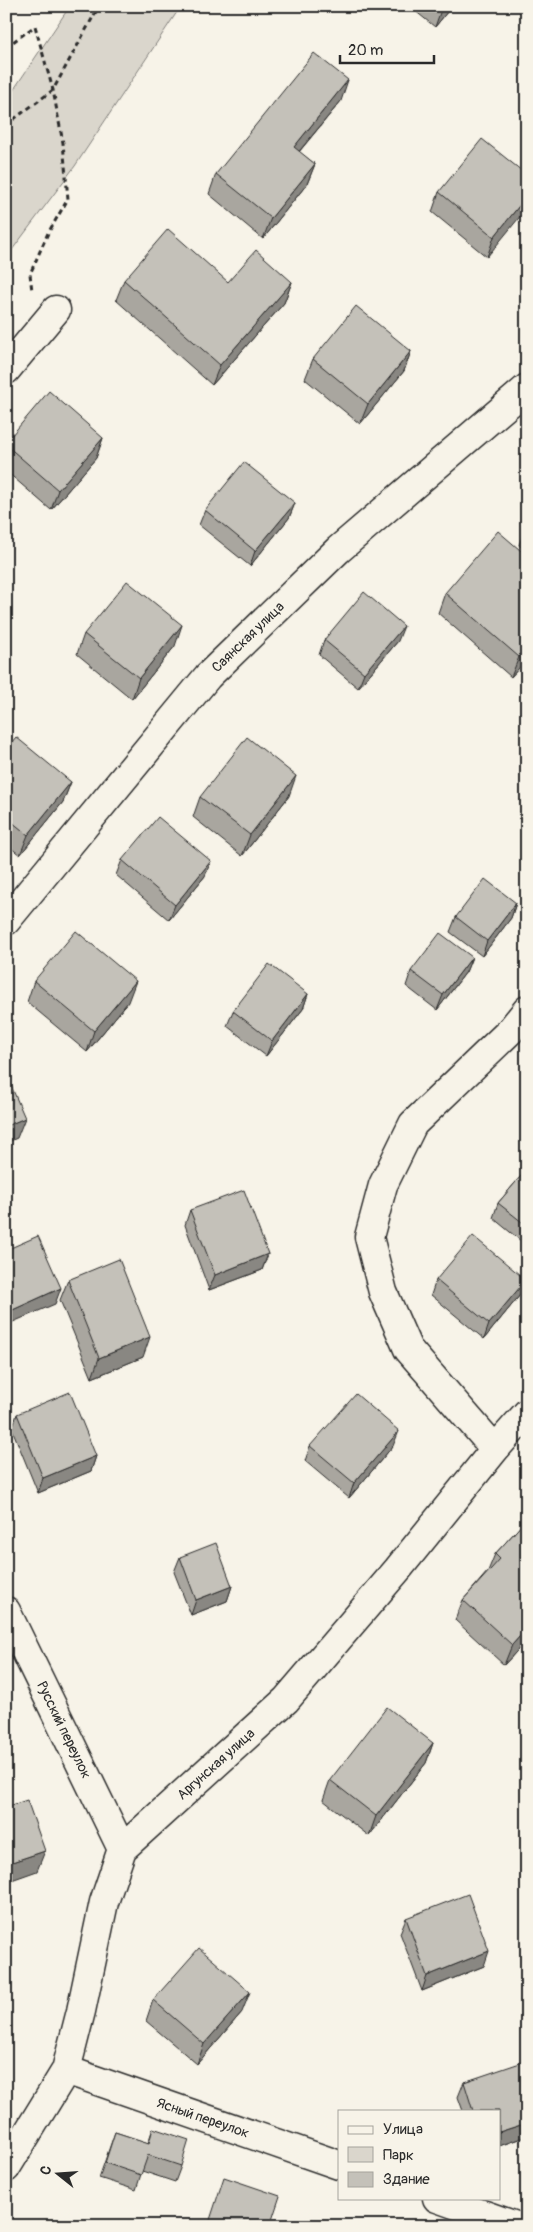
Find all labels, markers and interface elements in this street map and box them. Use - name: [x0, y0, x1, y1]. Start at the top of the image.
- scale bar: [340, 32, 434, 64]
- text: 20 m: [348, 41, 383, 60]
- street label: Саянская улица: [208, 598, 288, 676]
- street label: Русский переулок: [33, 1679, 95, 1781]
- street label: Аргунская улица: [174, 1725, 258, 1803]
- street label: Ясный переулок: [155, 2094, 251, 2142]
- legend: [338, 2110, 500, 2200]
- text: Улица: [383, 2120, 423, 2139]
- text: Парк: [383, 2146, 414, 2165]
- north arrow: [32, 2150, 82, 2200]
- text: С: [37, 2163, 56, 2177]
- text: Здание: [383, 2170, 430, 2189]

